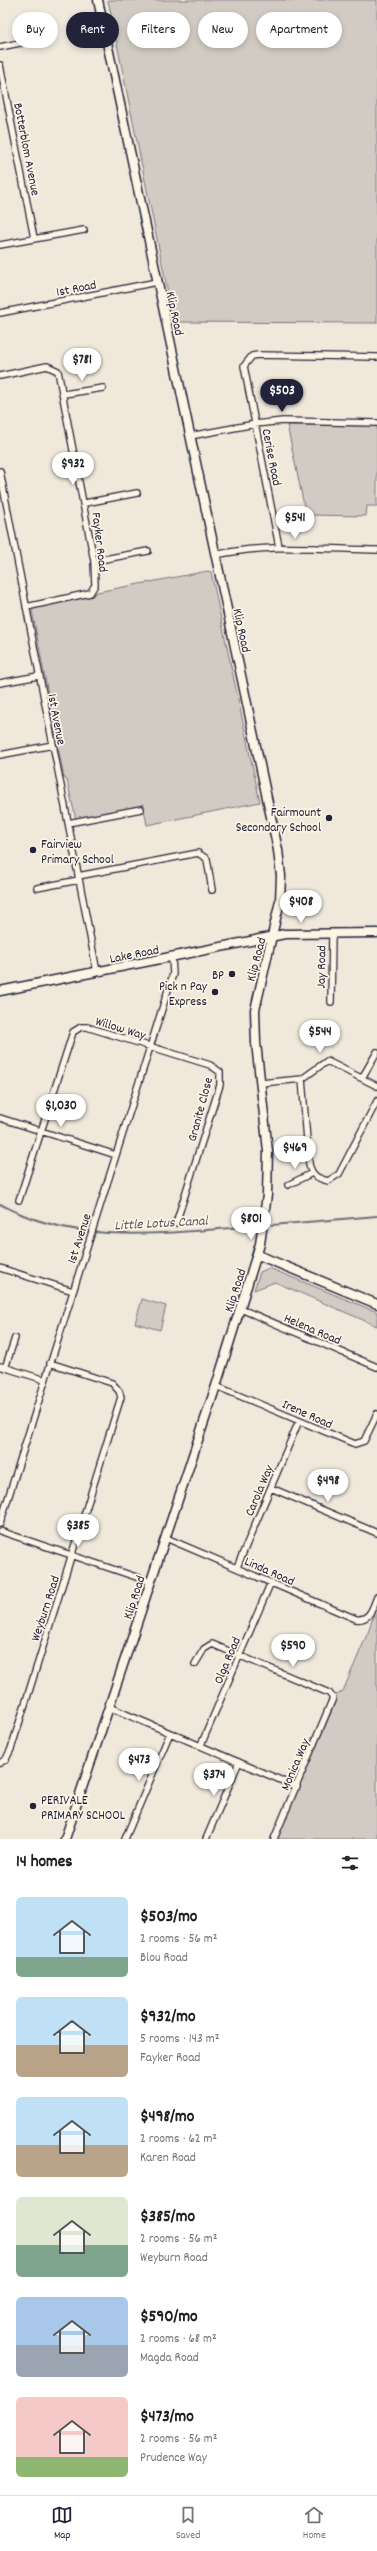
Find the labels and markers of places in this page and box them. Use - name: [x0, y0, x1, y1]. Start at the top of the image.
- pin: $781: [58, 348, 106, 382]
- pin: $503: [258, 379, 306, 413]
- pin: $932: [49, 452, 97, 486]
- pin: $541: [271, 506, 319, 540]
- place label: Fairmount Secondary School: [236, 804, 321, 838]
- marker: Fairmount Secondary School: [324, 813, 334, 823]
- place label: Fairview Primary School: [41, 836, 114, 870]
- marker: Fairview Primary School: [28, 845, 38, 855]
- pin: $408: [277, 890, 325, 924]
- place label: BP: [212, 967, 224, 986]
- marker: BP: [227, 969, 237, 979]
- place label: Pick n Pay Express: [159, 978, 208, 1012]
- marker: Pick n Pay Express: [210, 987, 220, 997]
- pin: $544: [296, 1020, 344, 1054]
- pin: $1,030: [28, 1094, 94, 1128]
- pin: $469: [271, 1136, 319, 1170]
- pin: $801: [227, 1207, 275, 1241]
- pin: $498: [304, 1469, 352, 1503]
- pin: $385: [54, 1514, 102, 1548]
- pin: $590: [269, 1634, 317, 1668]
- pin: $473: [115, 1748, 163, 1782]
- pin: $374: [190, 1763, 238, 1797]
- place label: PERIVALE PRIMARY SCHOOL: [41, 1792, 126, 1826]
- marker: PERIVALE PRIMARY SCHOOL: [28, 1801, 38, 1811]

